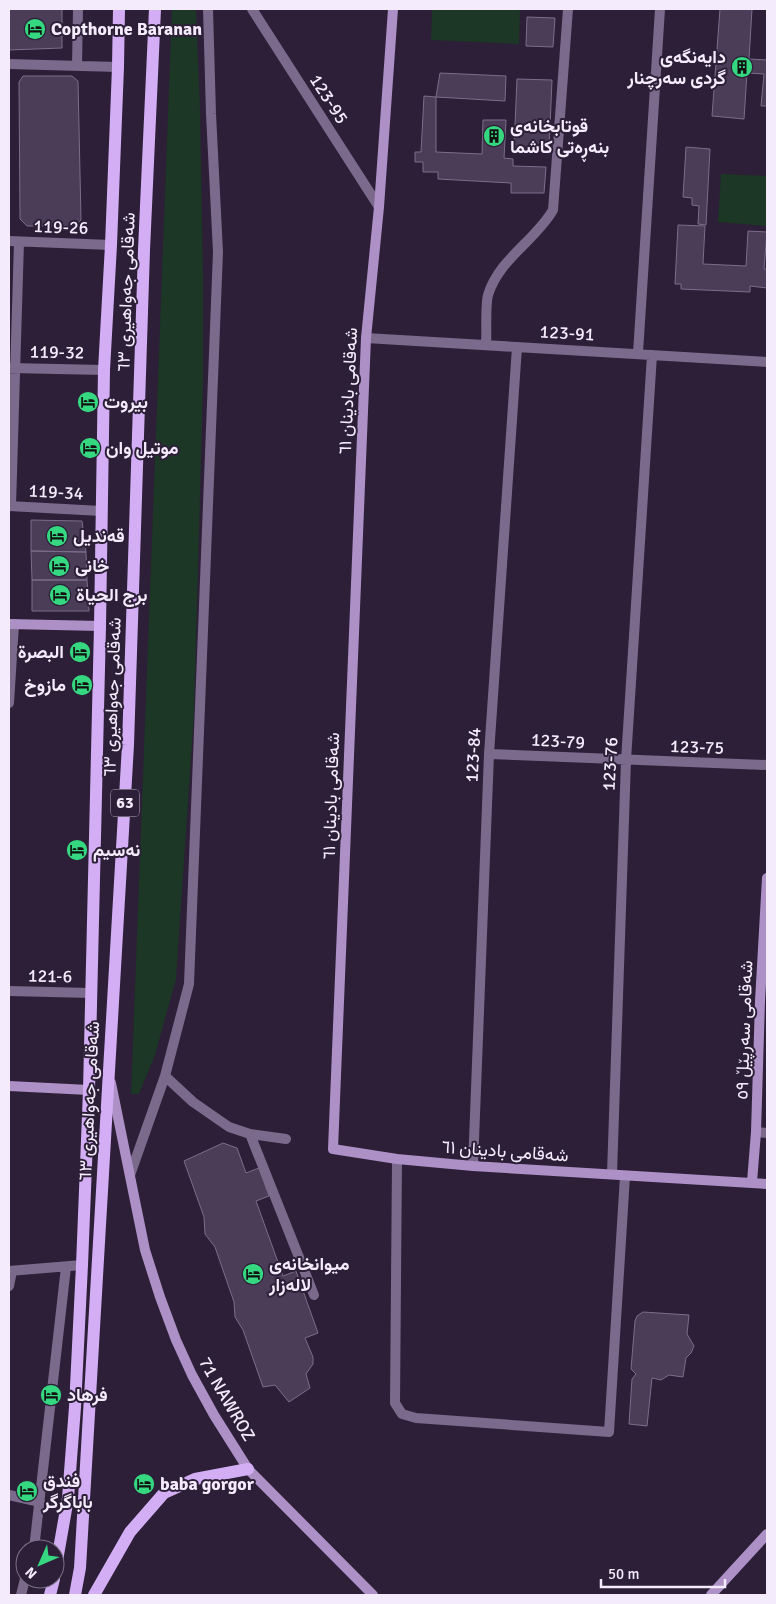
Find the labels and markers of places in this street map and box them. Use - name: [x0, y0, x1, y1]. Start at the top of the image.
- hotel icon: Copthorne Baranan: [23, 17, 47, 41]
- place label: Copthorne Baranan: [51, 18, 202, 40]
- place label: دایەنگەی گردی سەرچنار: [626, 46, 726, 90]
- building icon: دایەنگەی گردی سەرچنار: [730, 55, 754, 79]
- place label: قوتابخانەی بنەڕەتی کاشما: [510, 115, 609, 162]
- building icon: قوتابخانەی بنەڕەتی کاشما: [482, 124, 506, 148]
- hotel icon: بیروت: [76, 390, 100, 414]
- place label: بیروت: [104, 391, 148, 413]
- hotel icon: موتيل وان: [78, 436, 102, 460]
- place label: موتيل وان: [106, 437, 179, 459]
- hotel icon: قەندیل: [45, 524, 69, 548]
- place label: قەندیل: [73, 525, 125, 547]
- hotel icon: خانی: [47, 554, 71, 578]
- place label: خانی: [75, 555, 109, 577]
- hotel icon: برج الحياة: [48, 583, 72, 607]
- place label: برج الحياة: [76, 584, 148, 607]
- hotel icon: البصرة: [68, 640, 92, 664]
- place label: البصرة: [18, 641, 64, 663]
- hotel icon: مازوخ: [70, 673, 94, 697]
- place label: مازوخ: [24, 674, 66, 697]
- hotel icon: نەسیم: [65, 838, 89, 862]
- place label: نەسیم: [93, 839, 140, 862]
- place label: میوانخانەی لالەزار: [268, 1253, 350, 1296]
- hotel icon: میوانخانەی لالەزار: [241, 1262, 265, 1286]
- hotel icon: فرهاد: [39, 1383, 63, 1407]
- place label: فرهاد: [67, 1384, 108, 1406]
- place label: فندق باباگرگر: [42, 1470, 93, 1513]
- hotel icon: baba gorgor: [132, 1472, 156, 1496]
- place label: baba gorgor: [160, 1473, 255, 1495]
- hotel icon: فندق باباگرگر: [15, 1479, 39, 1503]

